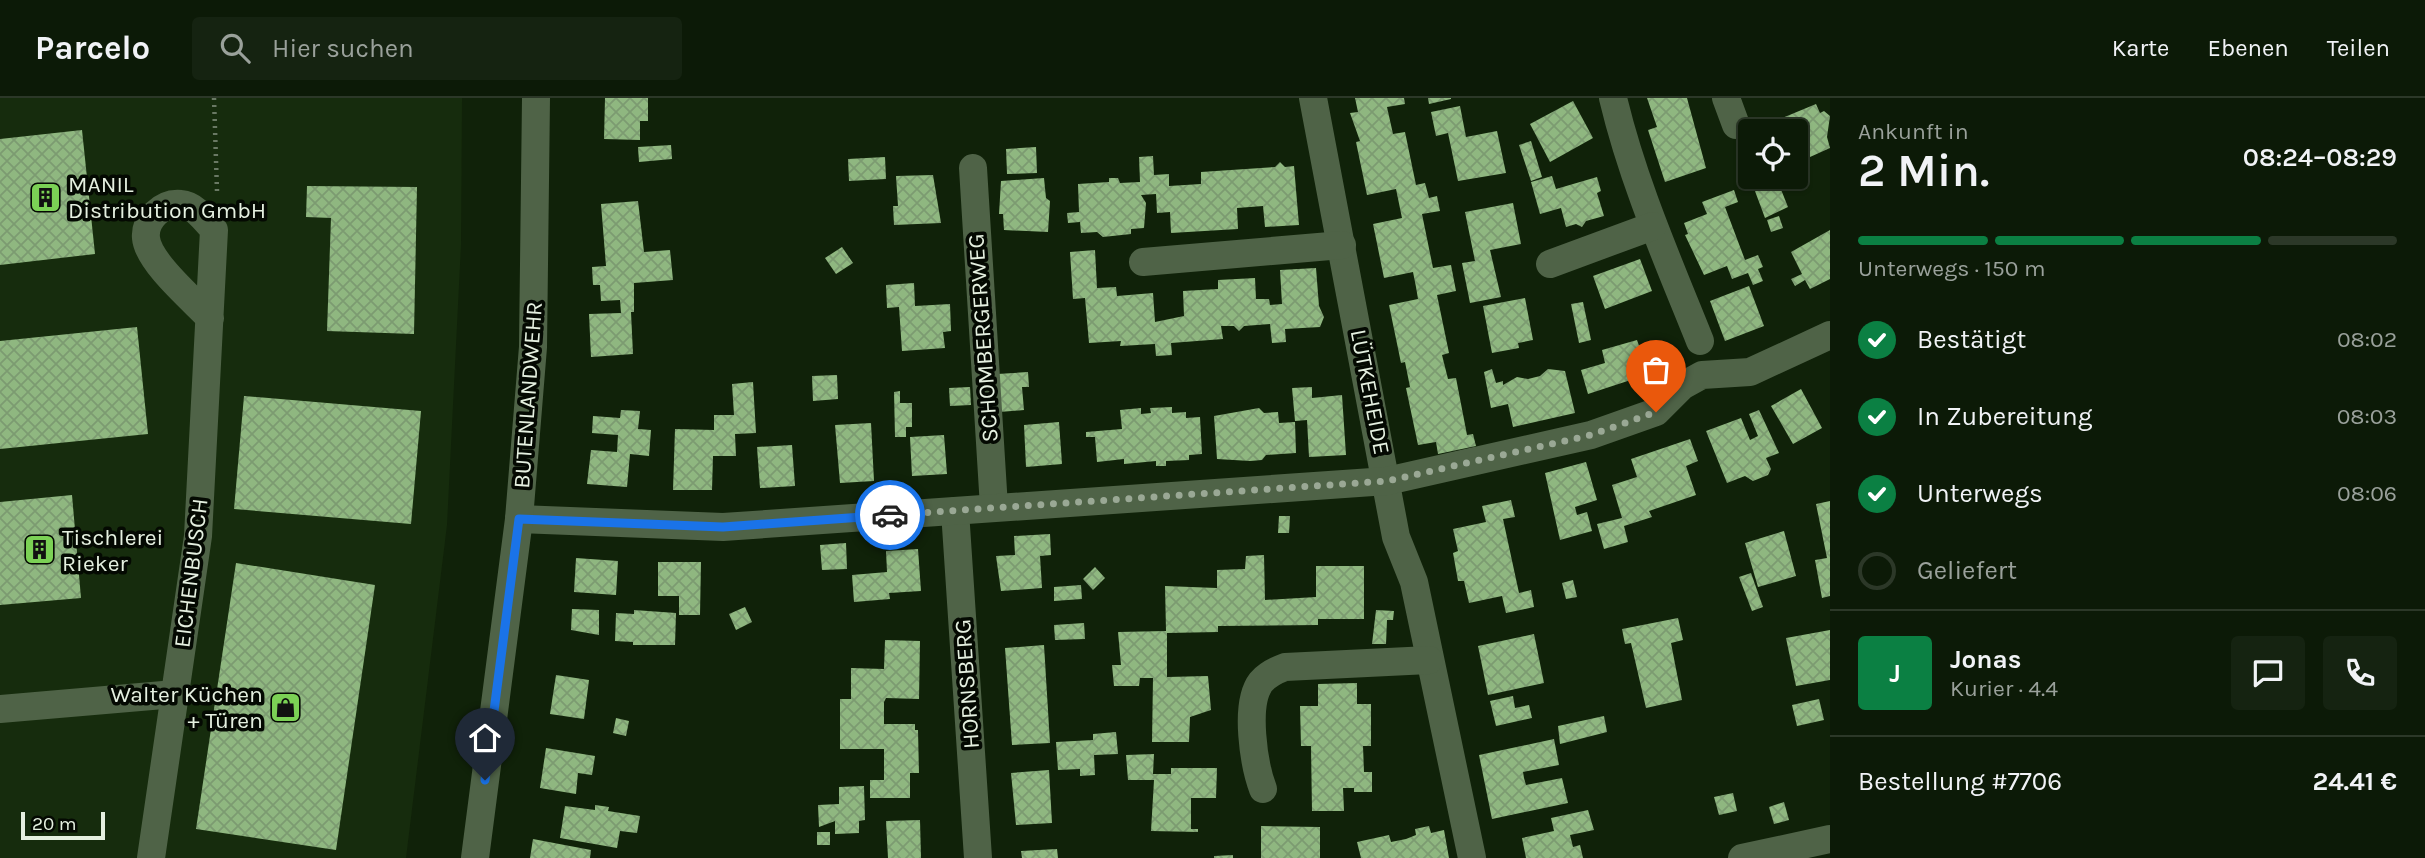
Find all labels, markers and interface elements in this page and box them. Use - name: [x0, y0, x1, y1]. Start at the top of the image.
- search box: [192, 17, 682, 80]
- text: Parcelo: [35, 29, 150, 67]
- icon: search: [216, 29, 254, 67]
- text: Hier suchen: [272, 33, 414, 64]
- text: Karte: [2112, 34, 2169, 62]
- text: Ebenen: [2207, 34, 2289, 62]
- text: Teilen: [2327, 34, 2390, 62]
- text: Ankunft in: [1858, 118, 1969, 145]
- map controls: [1738, 119, 1808, 189]
- button: locate: [1738, 119, 1808, 189]
- text: 08:24–08:29: [2243, 142, 2397, 173]
- text: 2 Min.: [1858, 144, 1989, 198]
- place label: MANIL Distribution GmbH: [68, 171, 266, 224]
- building icon: MANIL Distribution GmbH: [28, 180, 62, 214]
- street label: SCHOMBERGERWEG: [962, 233, 1004, 443]
- text: Unterwegs · 150 m: [1858, 255, 2045, 282]
- street label: BUTENLANDWEHR: [508, 301, 548, 489]
- icon: check: [1858, 321, 1896, 359]
- text: Bestätigt: [1917, 324, 2026, 355]
- text: 08:02: [2337, 326, 2397, 353]
- street label: LÜTKEHEIDE: [1345, 327, 1395, 457]
- pin: [1626, 340, 1686, 412]
- icon: bag: [1637, 351, 1675, 389]
- icon: check: [1858, 398, 1896, 436]
- text: In Zubereitung: [1917, 401, 2092, 432]
- text: 08:03: [2337, 403, 2397, 430]
- icon: check: [1858, 475, 1896, 513]
- text: Unterwegs: [1917, 478, 2043, 509]
- courier: [855, 480, 925, 550]
- text: 08:06: [2337, 480, 2397, 507]
- icon: car: [871, 496, 909, 534]
- street label: EICHENBUSCH: [168, 497, 214, 649]
- place label: Tischlerei Rieker: [62, 524, 163, 577]
- building icon: Tischlerei Rieker: [22, 533, 56, 567]
- text: Geliefert: [1917, 555, 2017, 586]
- street label: HORNSBERG: [949, 618, 985, 750]
- button: chat: [2231, 636, 2305, 710]
- button: phone: [2323, 636, 2397, 710]
- text: Jonas: [1950, 644, 2021, 675]
- text: J: [1889, 658, 1901, 689]
- text: Kurier · 4.4: [1950, 675, 2058, 702]
- place label: Walter Küchen + Türen: [111, 681, 263, 734]
- shop icon: Walter Küchen + Türen: [269, 690, 303, 724]
- pin: [455, 708, 515, 780]
- icon: home: [466, 719, 504, 757]
- text: Bestellung #7706: [1858, 766, 2062, 797]
- text: 24.41 €: [2312, 766, 2397, 797]
- scale bar: [21, 809, 105, 841]
- text: 20 m: [32, 813, 77, 835]

